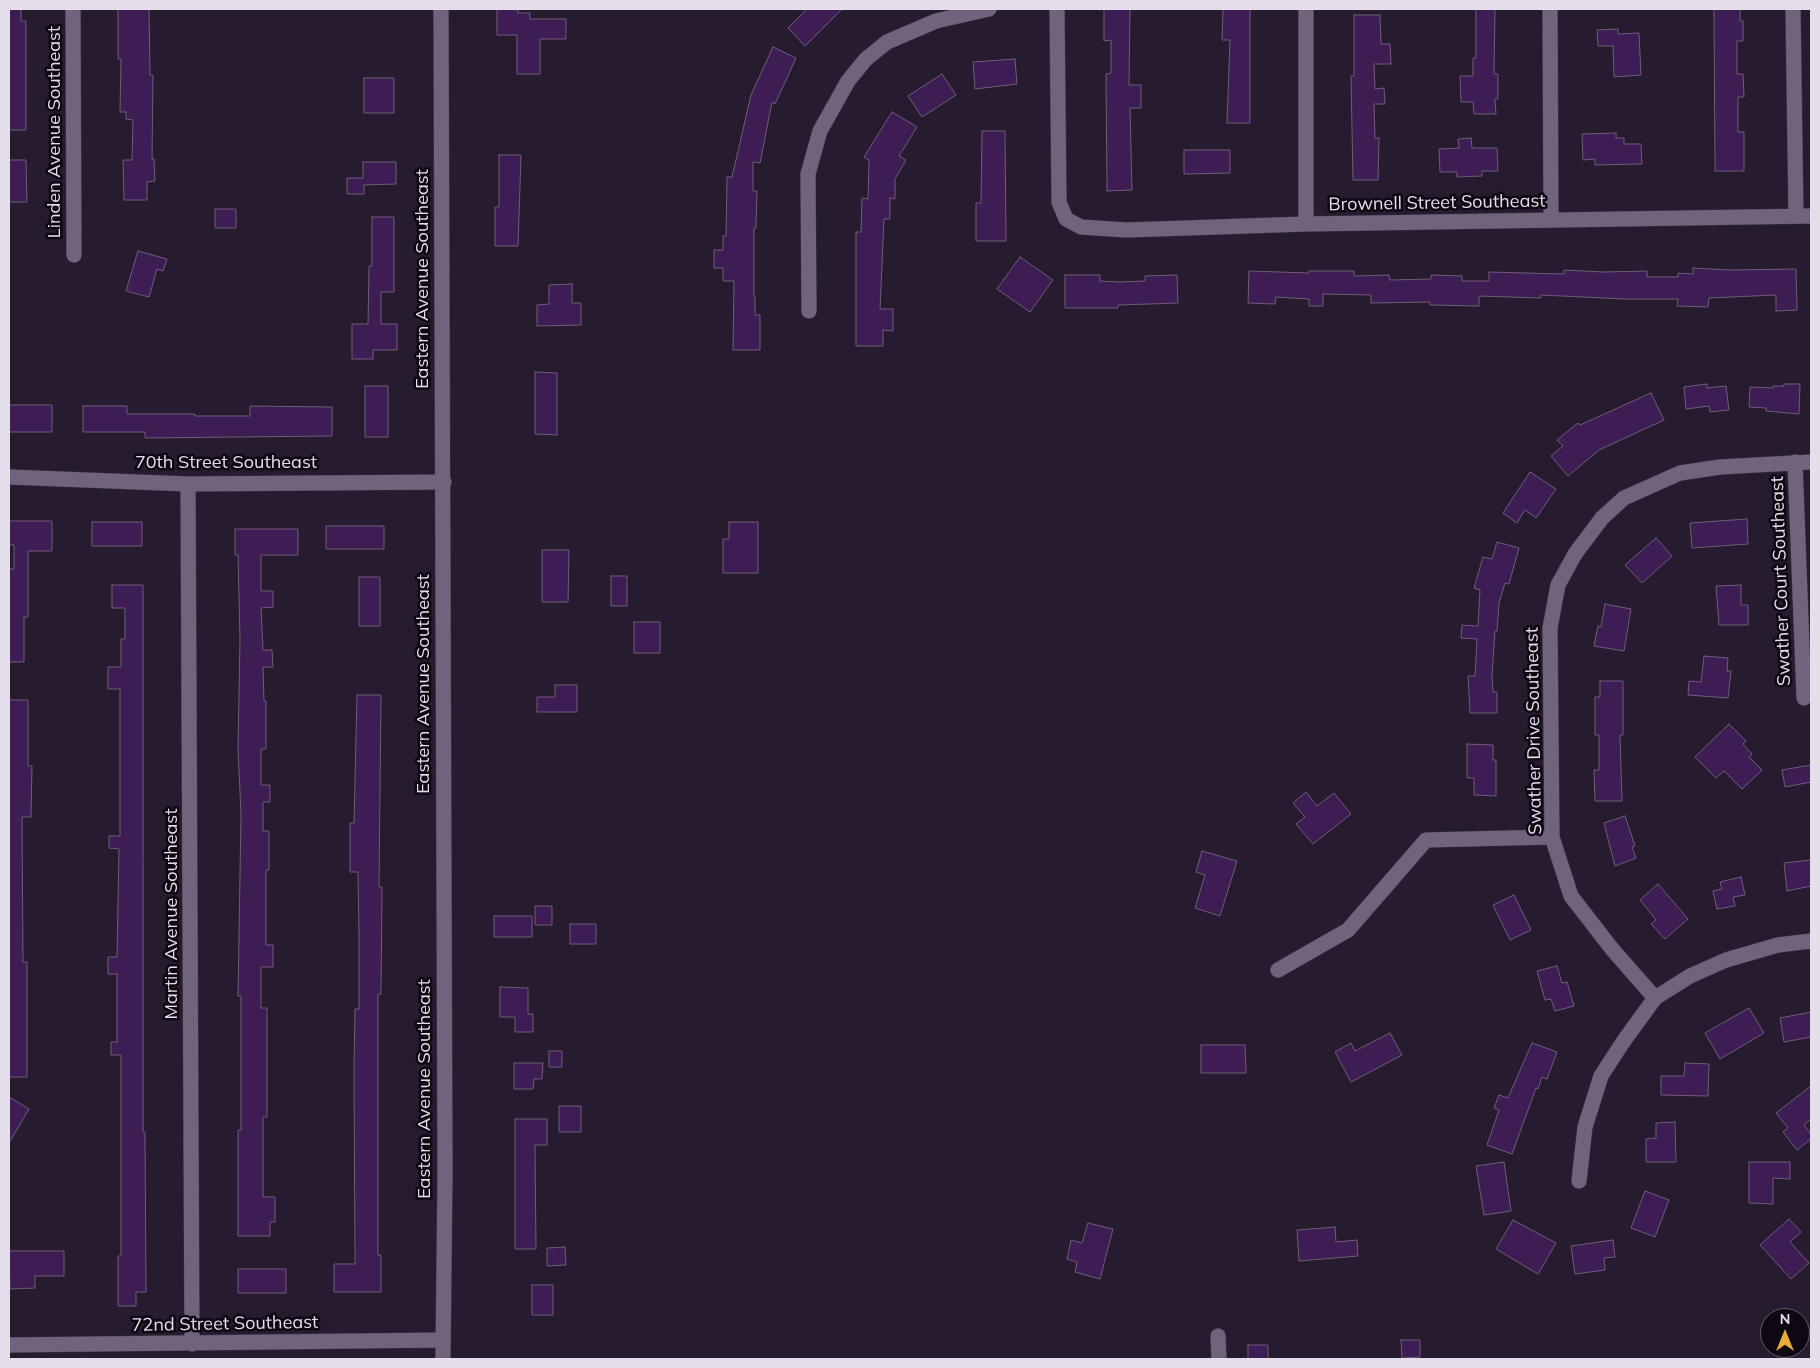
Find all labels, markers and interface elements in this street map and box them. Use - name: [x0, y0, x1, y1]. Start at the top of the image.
- street label: Linden Avenue Southeast: [44, 26, 66, 238]
- street label: Eastern Avenue Southeast: [412, 169, 434, 389]
- street label: Brownell Street Southeast: [1328, 190, 1546, 216]
- street label: 70th Street Southeast: [135, 452, 317, 474]
- street label: Swather Court Southeast: [1767, 476, 1795, 686]
- street label: Eastern Avenue Southeast: [413, 574, 435, 794]
- street label: Swather Drive Southeast: [1521, 627, 1547, 835]
- street label: Martin Avenue Southeast: [161, 809, 183, 1019]
- street label: Eastern Avenue Southeast: [414, 979, 436, 1199]
- north arrow: [1760, 1308, 1810, 1358]
- text: N: [1780, 1310, 1790, 1328]
- street label: 72nd Street Southeast: [132, 1312, 318, 1336]

